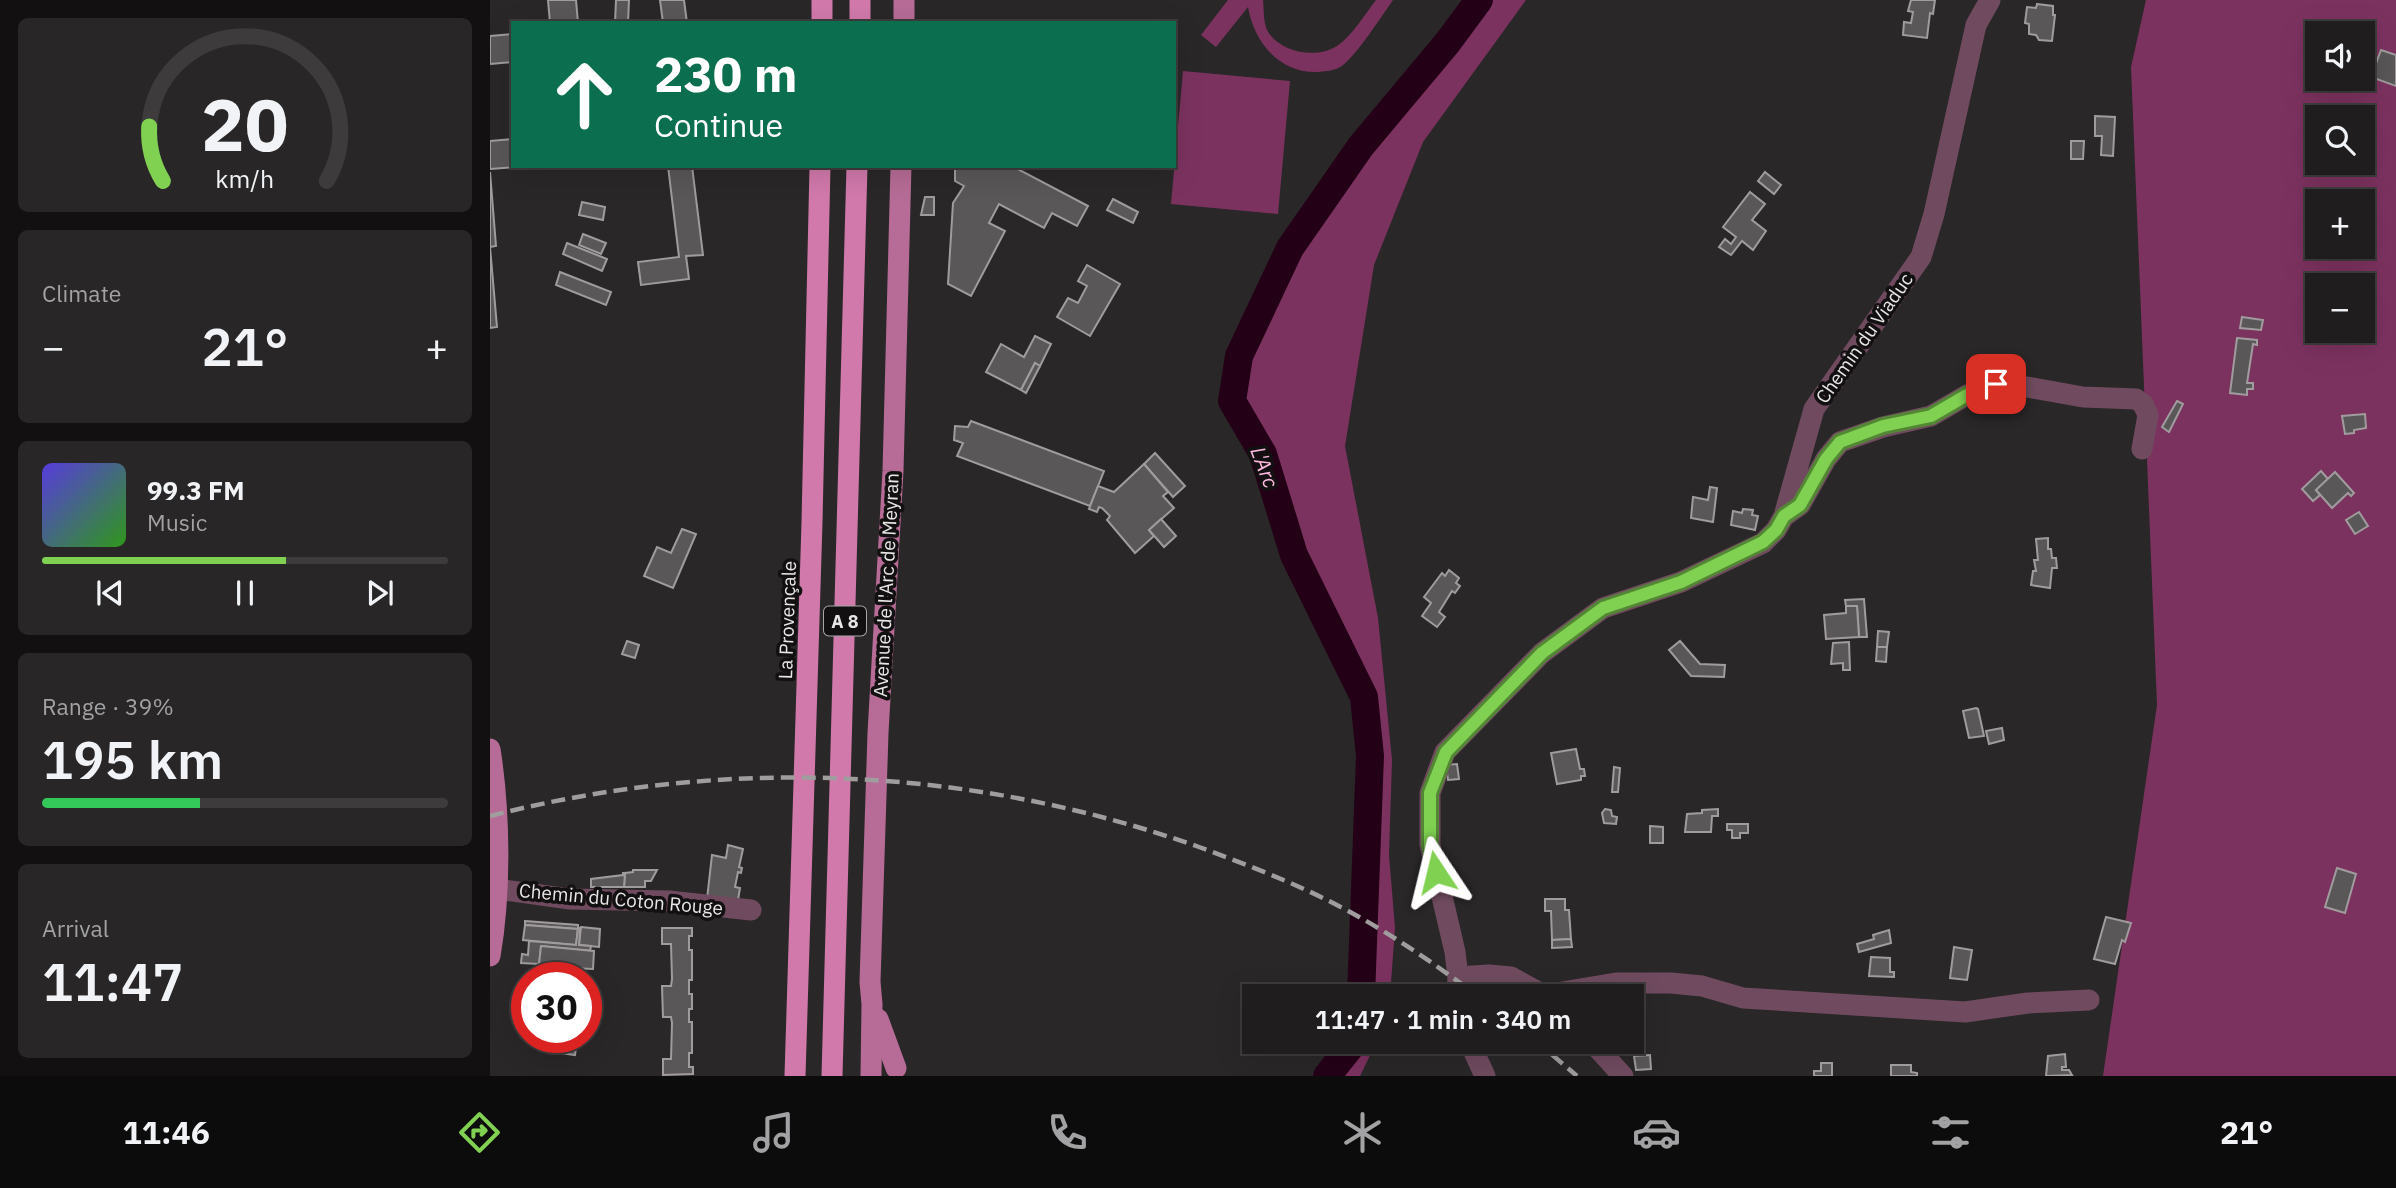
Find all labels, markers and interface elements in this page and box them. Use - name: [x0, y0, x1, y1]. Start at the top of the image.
- map controls: [2305, 21, 2375, 343]
- button: sound: [2305, 21, 2375, 91]
- text: 230 m: [654, 42, 798, 105]
- icon: ahead: [539, 49, 630, 140]
- text: 20: [201, 76, 289, 171]
- text: Continue: [654, 104, 783, 146]
- button: search: [2305, 105, 2375, 175]
- text: km/h: [216, 162, 274, 195]
- button: +: [2305, 189, 2375, 259]
- street label: Chemin du Viaduc: [1810, 268, 1918, 408]
- button: −: [2305, 273, 2375, 343]
- text: Climate: [42, 278, 121, 308]
- text: 21°: [202, 313, 288, 380]
- text: −: [42, 322, 65, 371]
- text: +: [425, 322, 448, 371]
- pin: [1966, 354, 2026, 414]
- icon: arrive: [1977, 365, 2015, 403]
- water label: L'Arc: [1244, 442, 1286, 492]
- street label: Avenue de l'Arc de Meyran: [868, 472, 904, 698]
- text: 99.3 FM: [147, 473, 245, 507]
- text: Music: [147, 507, 207, 537]
- street label: La Provençale: [773, 560, 801, 680]
- icon: previous: [91, 574, 129, 612]
- icon: pause: [226, 574, 264, 612]
- icon: next: [361, 574, 399, 612]
- road number: A 8: [824, 606, 866, 636]
- text: Range · 39%: [42, 691, 174, 721]
- text: 195 km: [42, 726, 223, 793]
- position arrow: [1399, 835, 1473, 909]
- street label: Chemin du Coton Rouge: [518, 878, 724, 920]
- text: Arrival: [42, 913, 109, 943]
- text: 11:47: [42, 948, 183, 1015]
- speed limit sign: 30: [511, 962, 602, 1053]
- text: 11:47 · 1 min · 340 m: [1315, 1002, 1571, 1036]
- icon: directions: [455, 1108, 504, 1157]
- icon: music: [749, 1108, 798, 1157]
- icon: phone: [1043, 1108, 1092, 1157]
- icon: climate: [1338, 1108, 1387, 1157]
- icon: car: [1632, 1108, 1681, 1157]
- icon: filters: [1926, 1108, 1975, 1157]
- text: 11:46: [123, 1111, 210, 1153]
- text: 21°: [2220, 1111, 2273, 1153]

